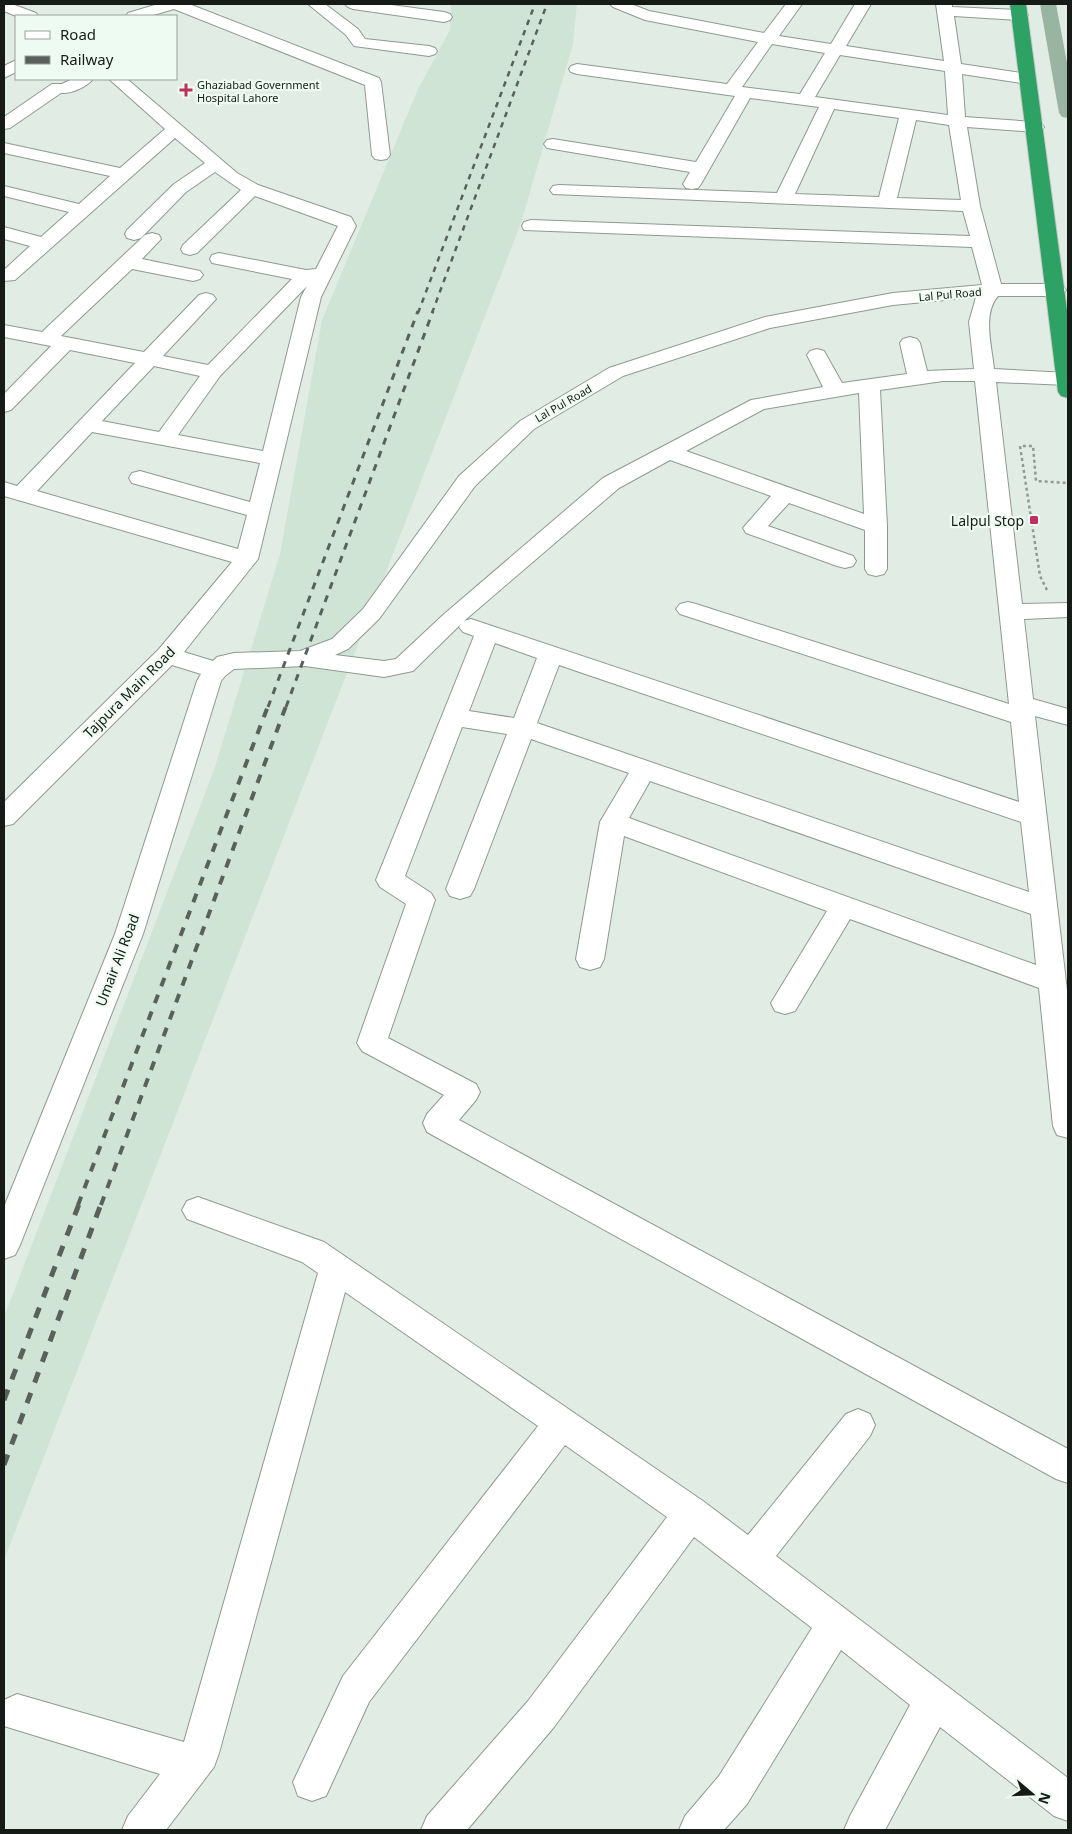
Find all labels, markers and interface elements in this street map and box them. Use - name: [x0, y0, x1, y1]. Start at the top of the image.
- legend: [15, 15, 178, 80]
- text: Road: [60, 24, 96, 44]
- text: Railway: [60, 49, 114, 69]
- place label: Ghaziabad Government Hospital Lahore: [197, 77, 320, 105]
- marker: Ghaziabad Government Hospital Lahore: [179, 83, 193, 97]
- street label: Lal Pul Road: [918, 284, 982, 304]
- street label: Lal Pul Road: [532, 381, 594, 425]
- place label: Lalpul Stop: [951, 511, 1024, 530]
- marker: Lalpul Stop: [1028, 514, 1040, 526]
- street label: Tajpura Main Road: [79, 642, 179, 742]
- street label: Umair Ali Road: [91, 911, 143, 1009]
- north arrow: [1007, 1769, 1057, 1819]
- text: N: [1034, 1790, 1056, 1807]

